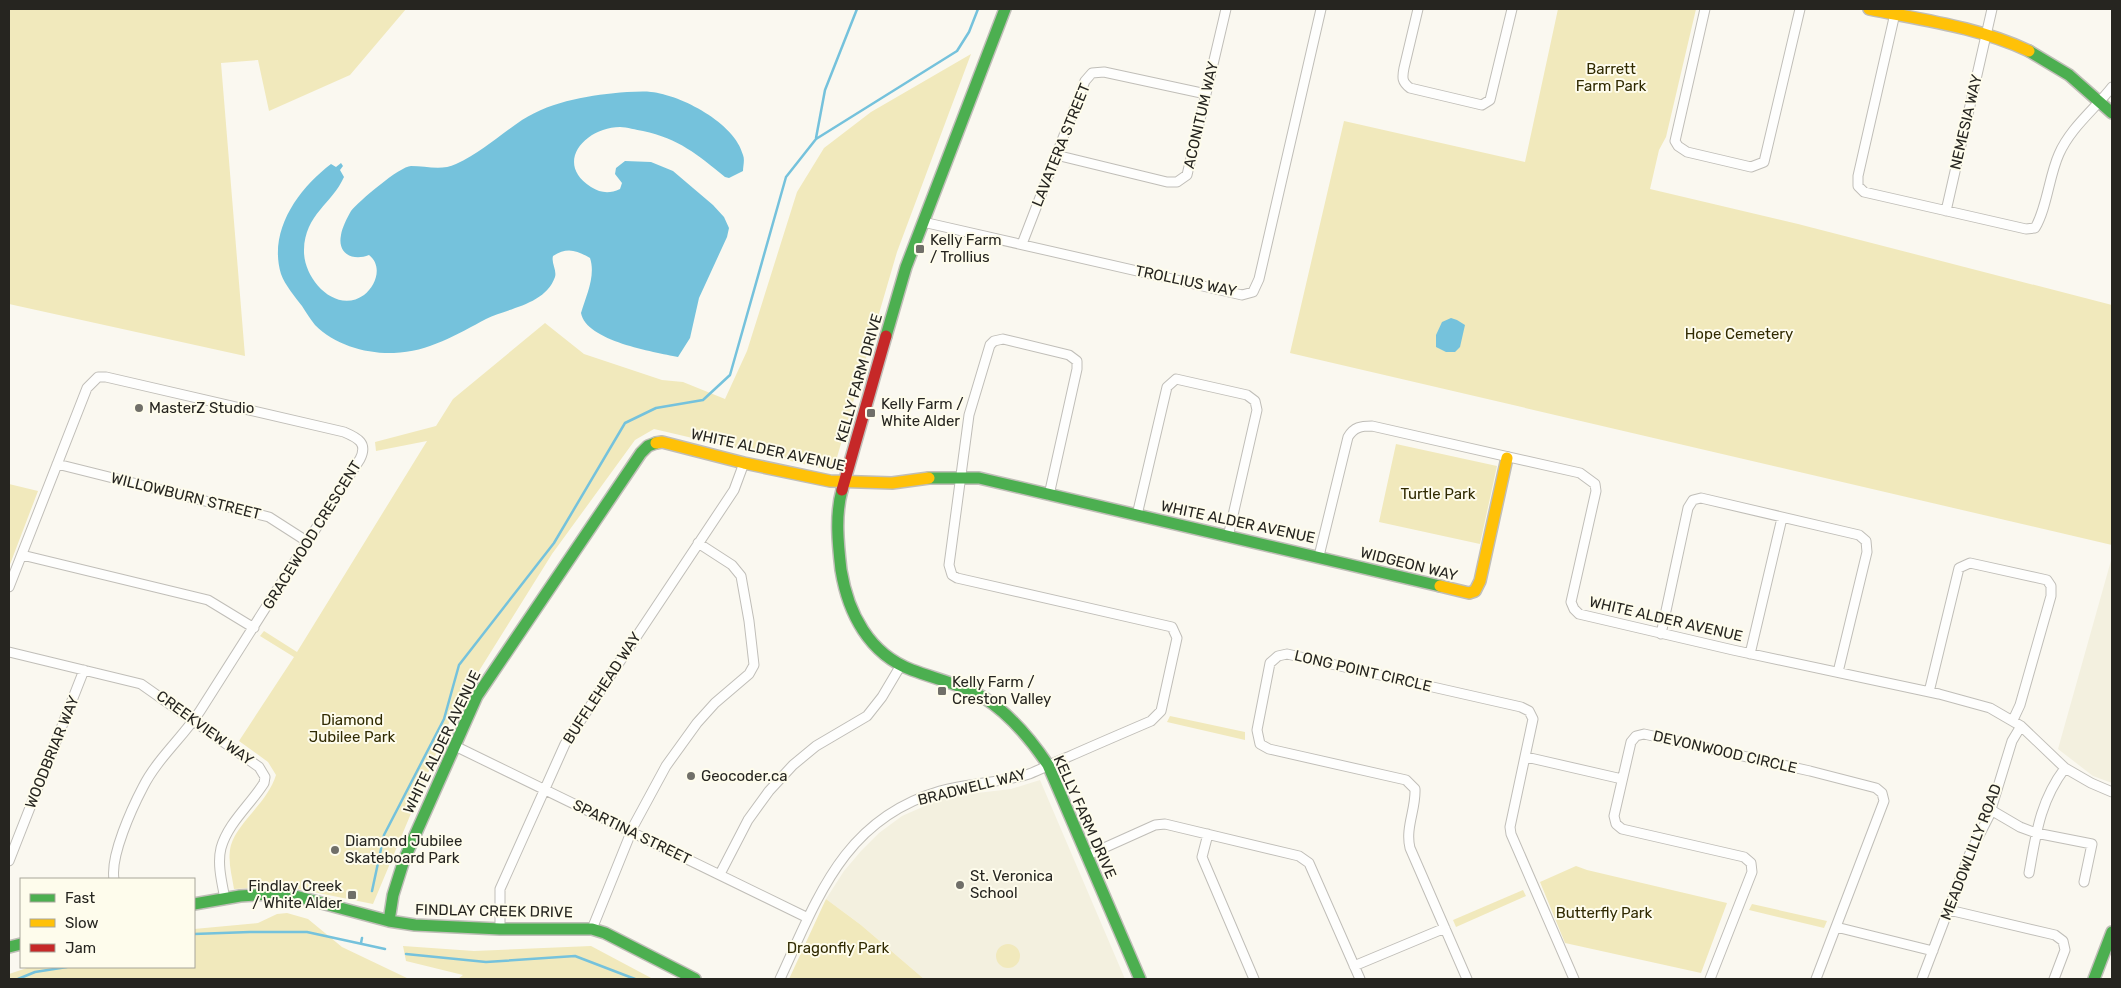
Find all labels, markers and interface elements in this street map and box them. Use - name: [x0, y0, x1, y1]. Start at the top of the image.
- street label: ACONITUM WAY: [1180, 59, 1222, 170]
- park label: Barrett Farm Park: [1576, 60, 1647, 95]
- street label: NEMESIA WAY: [1946, 72, 1986, 171]
- street label: LAVATERA STREET: [1028, 80, 1094, 209]
- place label: Kelly Farm / Trollius: [930, 231, 1001, 266]
- marker: Kelly Farm / Trollius: [914, 243, 926, 255]
- street label: TROLLIUS WAY: [1134, 261, 1239, 301]
- street label: KELLY FARM DRIVE: [832, 312, 886, 444]
- park label: Hope Cemetery: [1685, 325, 1793, 343]
- place label: Kelly Farm / White Alder: [881, 395, 963, 430]
- place label: MasterZ Studio: [149, 399, 254, 417]
- marker: MasterZ Studio: [133, 402, 145, 414]
- marker: Kelly Farm / White Alder: [865, 407, 877, 419]
- street label: WHITE ALDER AVENUE: [689, 425, 847, 475]
- street label: GRACEWOOD CRESCENT: [259, 457, 365, 613]
- street label: WILLOWBURN STREET: [109, 469, 263, 523]
- park label: Turtle Park: [1400, 485, 1476, 503]
- street label: WHITE ALDER AVENUE: [1159, 497, 1317, 547]
- street label: WIDGEON WAY: [1358, 543, 1460, 585]
- street label: WHITE ALDER AVENUE: [1587, 593, 1745, 645]
- street label: BUFFLEHEAD WAY: [559, 629, 645, 747]
- street label: LONG POINT CIRCLE: [1293, 646, 1433, 696]
- street label: WHITE ALDER AVENUE: [399, 667, 485, 817]
- place label: Kelly Farm / Creston Valley: [952, 673, 1051, 708]
- marker: Kelly Farm / Creston Valley: [936, 685, 948, 697]
- street label: CREEKVIEW WAY: [153, 687, 257, 769]
- street label: WOODBRIAR WAY: [21, 693, 83, 811]
- park label: Diamond Jubilee Park: [309, 711, 395, 746]
- street label: DEVONWOOD CIRCLE: [1651, 727, 1799, 777]
- street label: KELLY FARM DRIVE: [1050, 753, 1120, 881]
- street label: BRADWELL WAY: [916, 765, 1029, 809]
- place label: Geocoder.ca: [701, 767, 788, 785]
- marker: Geocoder.ca: [685, 770, 697, 782]
- street label: MEADOWLILLY ROAD: [1937, 781, 2005, 923]
- street label: SPARTINA STREET: [570, 796, 694, 869]
- place label: Diamond Jubilee Skateboard Park: [345, 832, 462, 867]
- marker: Diamond Jubilee Skateboard Park: [329, 844, 341, 856]
- place label: St. Veronica School: [970, 867, 1053, 902]
- place label: Findlay Creek / White Alder: [248, 877, 342, 912]
- legend: [20, 878, 195, 968]
- marker: St. Veronica School: [954, 879, 966, 891]
- text: Fast: [65, 889, 95, 907]
- marker: Findlay Creek / White Alder: [346, 889, 358, 901]
- street label: FINDLAY CREEK DRIVE: [415, 901, 573, 921]
- park label: Butterfly Park: [1556, 904, 1653, 922]
- text: Slow: [65, 914, 98, 932]
- text: Jam: [65, 939, 96, 957]
- park label: Dragonfly Park: [787, 939, 889, 957]

